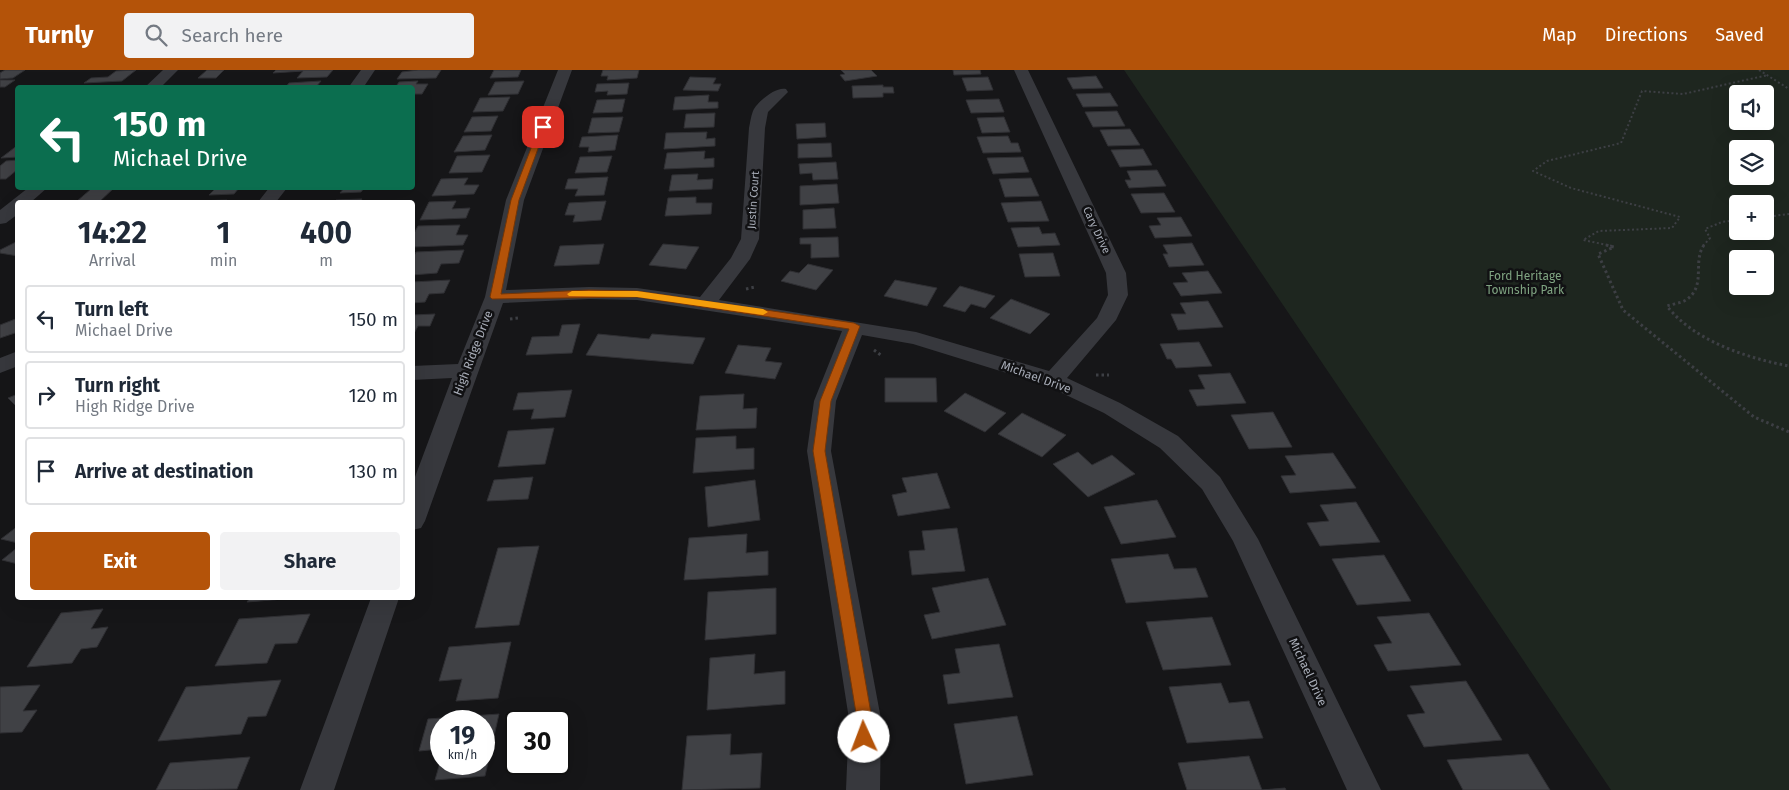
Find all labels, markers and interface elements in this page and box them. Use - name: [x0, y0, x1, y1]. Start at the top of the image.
- search box: [124, 13, 474, 58]
- text: Turnly: [25, 21, 94, 49]
- icon: search: [142, 21, 170, 49]
- text: Search here: [182, 24, 283, 47]
- text: Map: [1542, 24, 1577, 46]
- text: Directions: [1605, 24, 1687, 46]
- text: Saved: [1715, 24, 1764, 46]
- map controls: [1729, 85, 1774, 295]
- button: sound: [1729, 85, 1774, 130]
- text: 150 m: [113, 103, 206, 145]
- icon: left: [30, 105, 95, 170]
- pin: [522, 106, 564, 148]
- icon: arrive: [529, 113, 557, 141]
- button: layers: [1729, 140, 1774, 185]
- text: Michael Drive: [113, 145, 248, 172]
- street label: Justin Court: [745, 170, 762, 230]
- button: +: [1729, 195, 1774, 240]
- street label: Cary Drive: [1080, 205, 1113, 256]
- text: 14:22: [78, 215, 147, 251]
- text: 1: [217, 215, 230, 251]
- text: 400: [300, 215, 352, 251]
- button: −: [1729, 250, 1774, 295]
- text: Arrival: [89, 251, 136, 270]
- text: min: [210, 251, 237, 270]
- text: m: [319, 251, 333, 270]
- park label: Ford Heritage Township Park: [1486, 269, 1565, 297]
- text: Turn left: [75, 298, 149, 321]
- icon: left: [32, 305, 60, 333]
- text: 150 m: [348, 308, 398, 331]
- street label: High Ridge Drive: [450, 309, 496, 397]
- text: Michael Drive: [75, 321, 173, 340]
- street label: Michael Drive: [999, 358, 1073, 396]
- text: Turn right: [75, 374, 160, 397]
- icon: right: [32, 381, 60, 409]
- text: 120 m: [348, 384, 398, 407]
- text: High Ridge Drive: [75, 397, 195, 416]
- icon: arrive: [32, 457, 60, 485]
- text: Arrive at destination: [75, 460, 254, 483]
- text: 130 m: [348, 460, 398, 483]
- button: Exit: [30, 532, 210, 590]
- button: Share: [220, 532, 400, 590]
- street label: Michael Drive: [1286, 636, 1330, 708]
- speed limit sign: 30: [505, 710, 570, 775]
- position arrow: [837, 710, 889, 762]
- text: 19: [450, 721, 475, 751]
- text: km/h: [448, 748, 477, 762]

